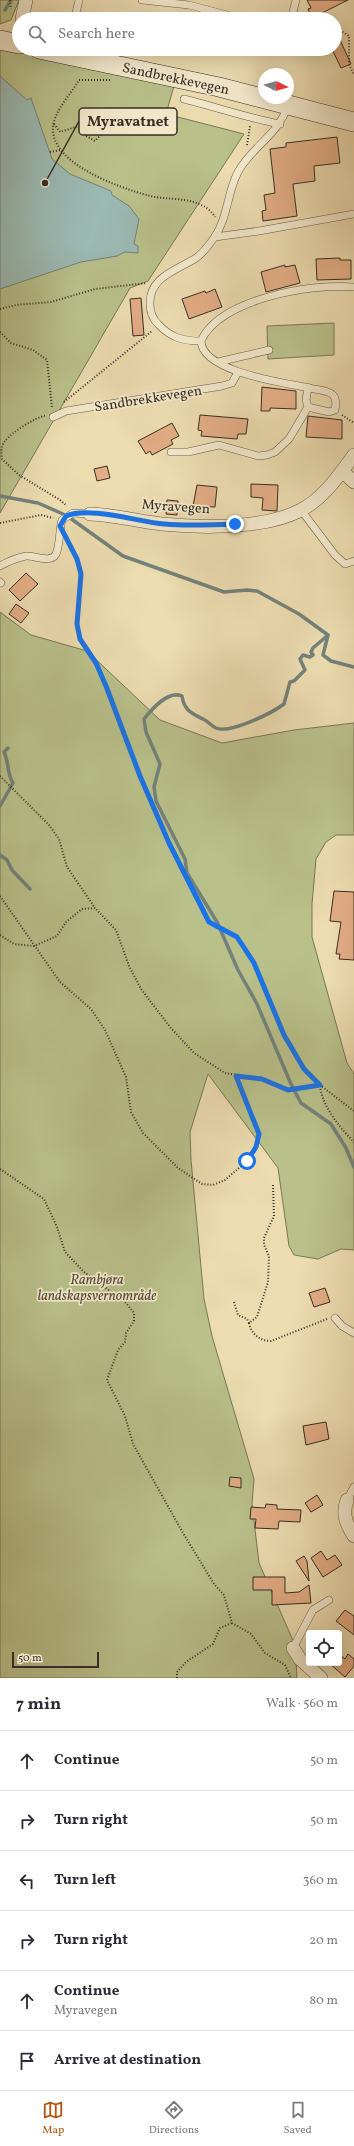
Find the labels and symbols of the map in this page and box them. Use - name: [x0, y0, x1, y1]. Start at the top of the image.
- street label: Sandbrekkevegen: [121, 59, 231, 100]
- north arrow: [258, 68, 294, 104]
- callout: Myravatnet: [79, 108, 177, 135]
- text: Myravatnet: [87, 112, 169, 133]
- street label: Sandbrekkevegen: [93, 382, 203, 417]
- street label: Myravegen: [141, 496, 211, 519]
- route end: [226, 515, 244, 533]
- route start: [238, 1152, 256, 1170]
- park label: Rambjøra landskapsvernområde: [38, 1271, 156, 1306]
- scale bar: [12, 1650, 99, 1669]

